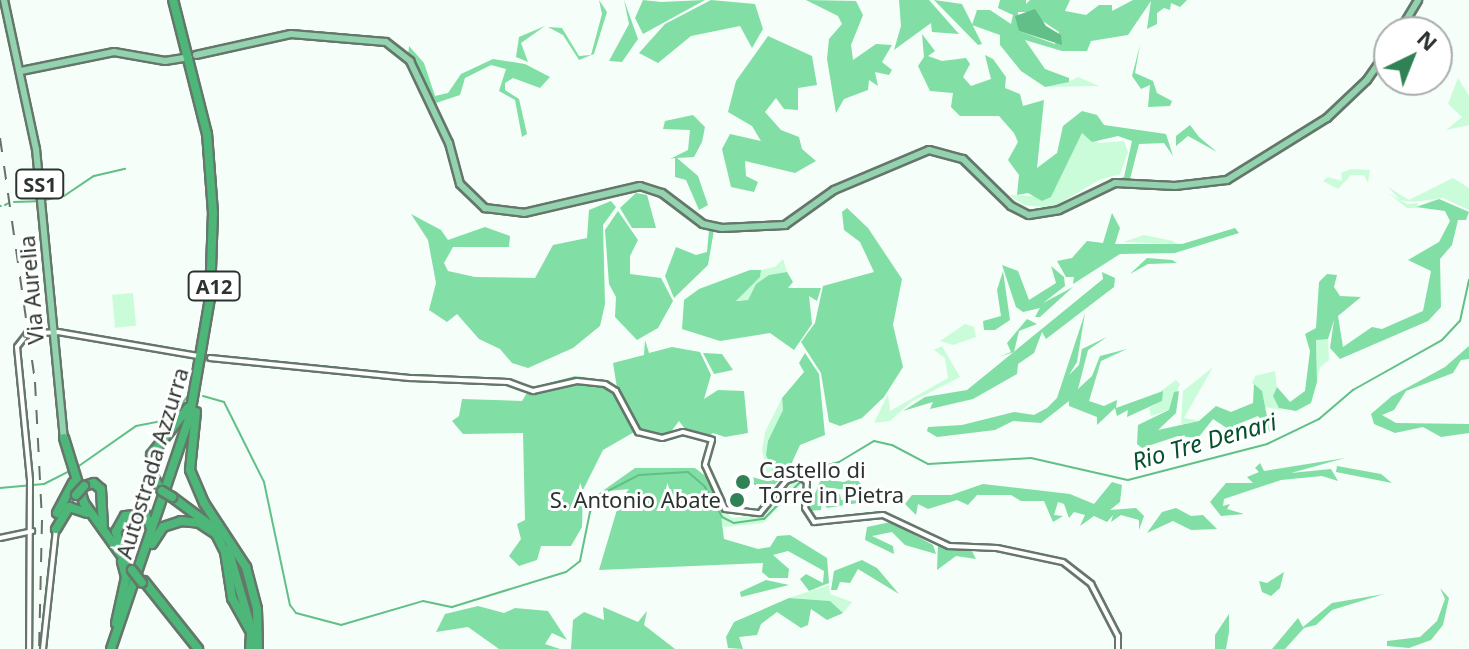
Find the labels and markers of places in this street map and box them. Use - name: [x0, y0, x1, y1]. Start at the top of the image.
- place label: Castello di Torre in Pietra: [759, 456, 904, 508]
- marker: Castello di Torre in Pietra: [734, 473, 752, 491]
- place label: S. Antonio Abate: [550, 487, 721, 513]
- marker: S. Antonio Abate: [728, 491, 746, 509]

